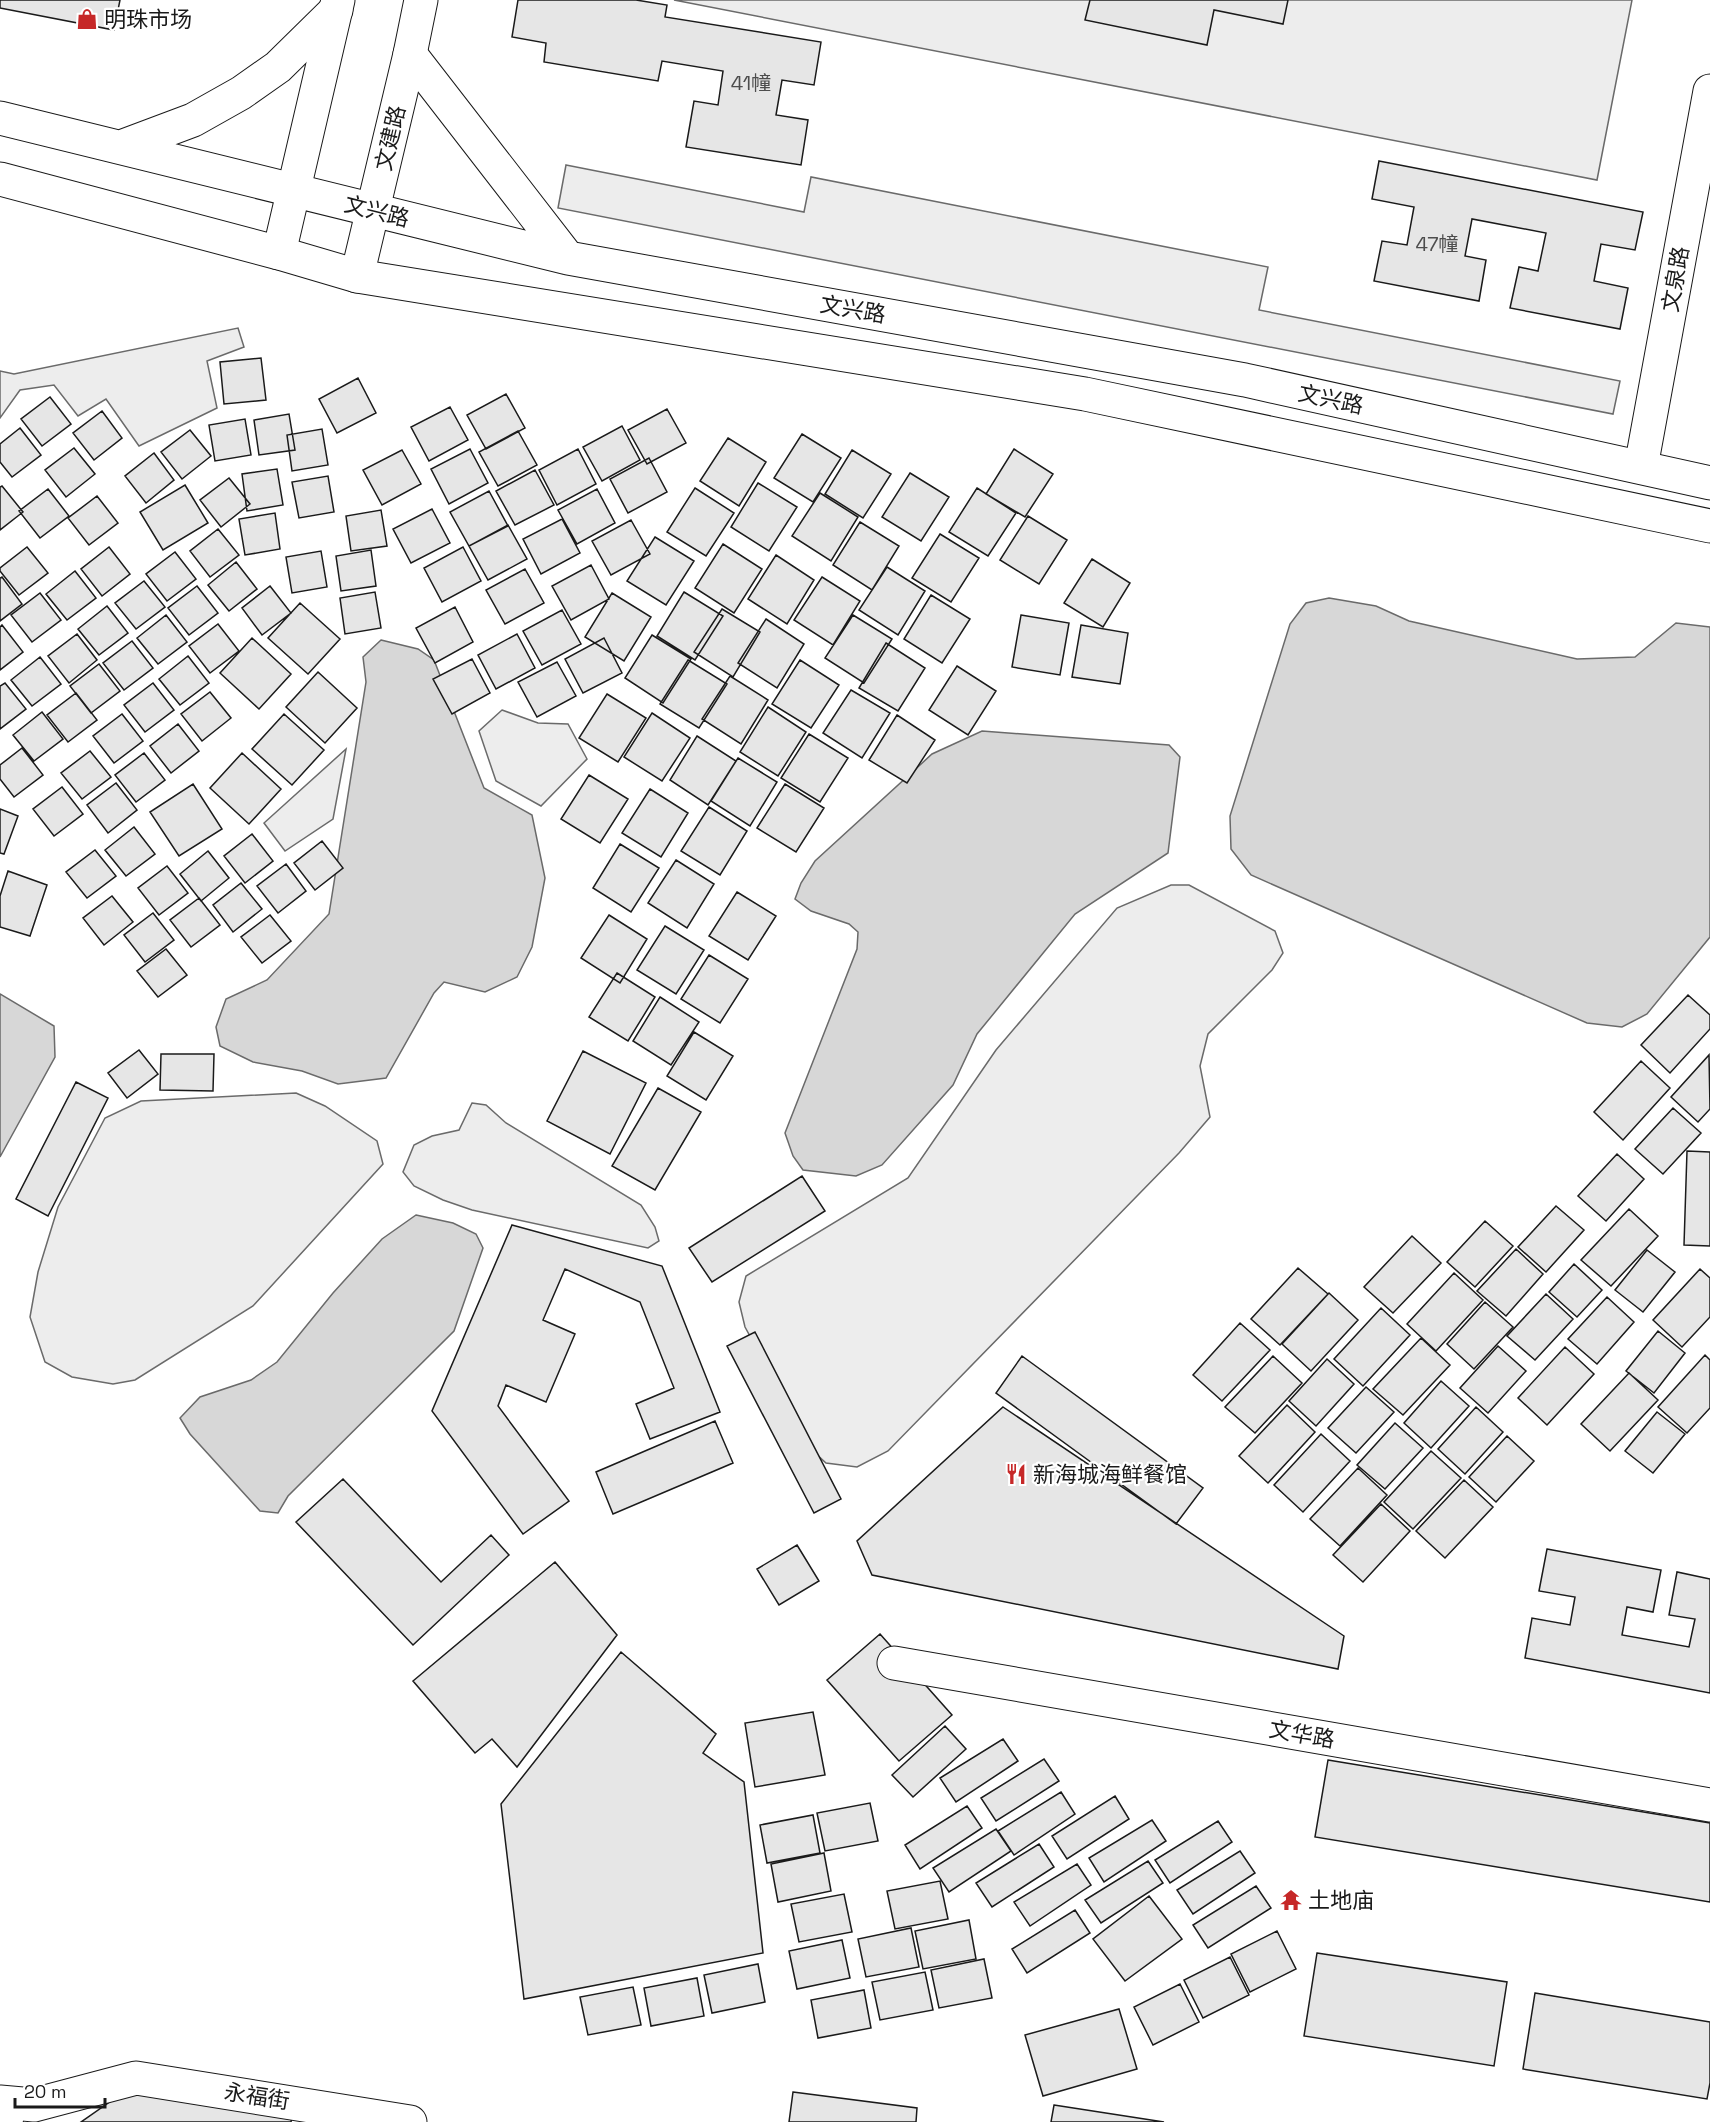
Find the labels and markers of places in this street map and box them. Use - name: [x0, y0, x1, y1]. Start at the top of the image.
- place label: 明珠市场: [104, 5, 192, 33]
- shop icon: 明珠市场: [75, 7, 99, 31]
- place label: 新海城海鲜餐馆: [1033, 1460, 1187, 1488]
- restaurant icon: 新海城海鲜餐馆: [1004, 1462, 1028, 1486]
- place label: 土地庙: [1308, 1886, 1374, 1914]
- temple icon: 土地庙: [1279, 1888, 1303, 1912]

